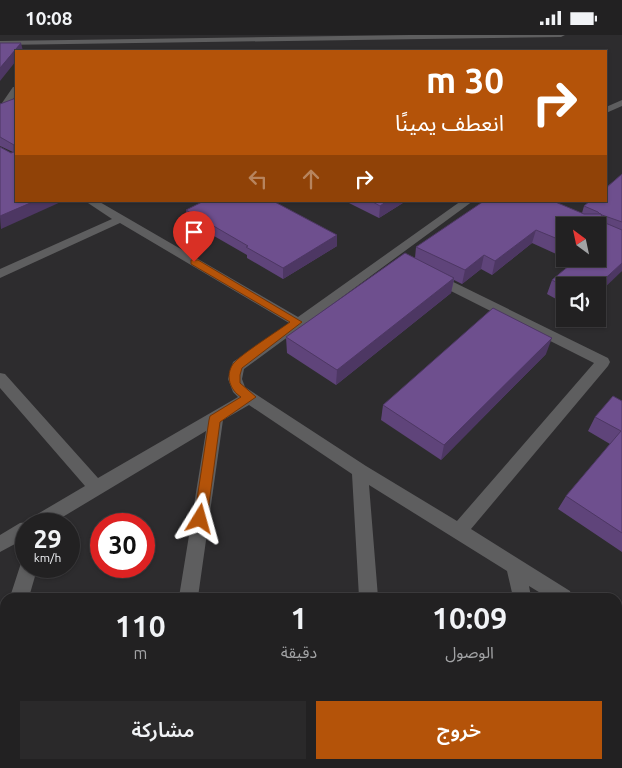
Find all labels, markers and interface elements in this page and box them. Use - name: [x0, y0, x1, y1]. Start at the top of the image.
- text: 10:08: [25, 7, 73, 29]
- text: 30 m: [426, 60, 504, 100]
- icon: right: [522, 70, 587, 135]
- text: انعطف يمينًا: [395, 110, 504, 135]
- icon: left: [244, 165, 272, 193]
- icon: ahead: [297, 165, 325, 193]
- icon: right: [350, 165, 378, 193]
- pin: [173, 211, 215, 262]
- north arrow: [556, 217, 606, 267]
- map controls: [556, 217, 606, 327]
- icon: arrive: [180, 218, 208, 246]
- button: sound: [556, 277, 606, 327]
- position arrow: [173, 492, 225, 544]
- speed limit sign: 30: [90, 513, 155, 578]
- text: 29: [33, 525, 62, 553]
- text: km/h: [34, 551, 61, 564]
- text: 1: [290, 601, 307, 635]
- text: 10:09: [432, 601, 507, 635]
- text: 110: [115, 609, 166, 643]
- text: دقيقة: [281, 643, 317, 661]
- text: الوصول: [445, 643, 494, 661]
- text: m: [133, 644, 147, 662]
- button: مشاركة: [20, 701, 306, 759]
- button: خروج: [316, 701, 602, 759]

